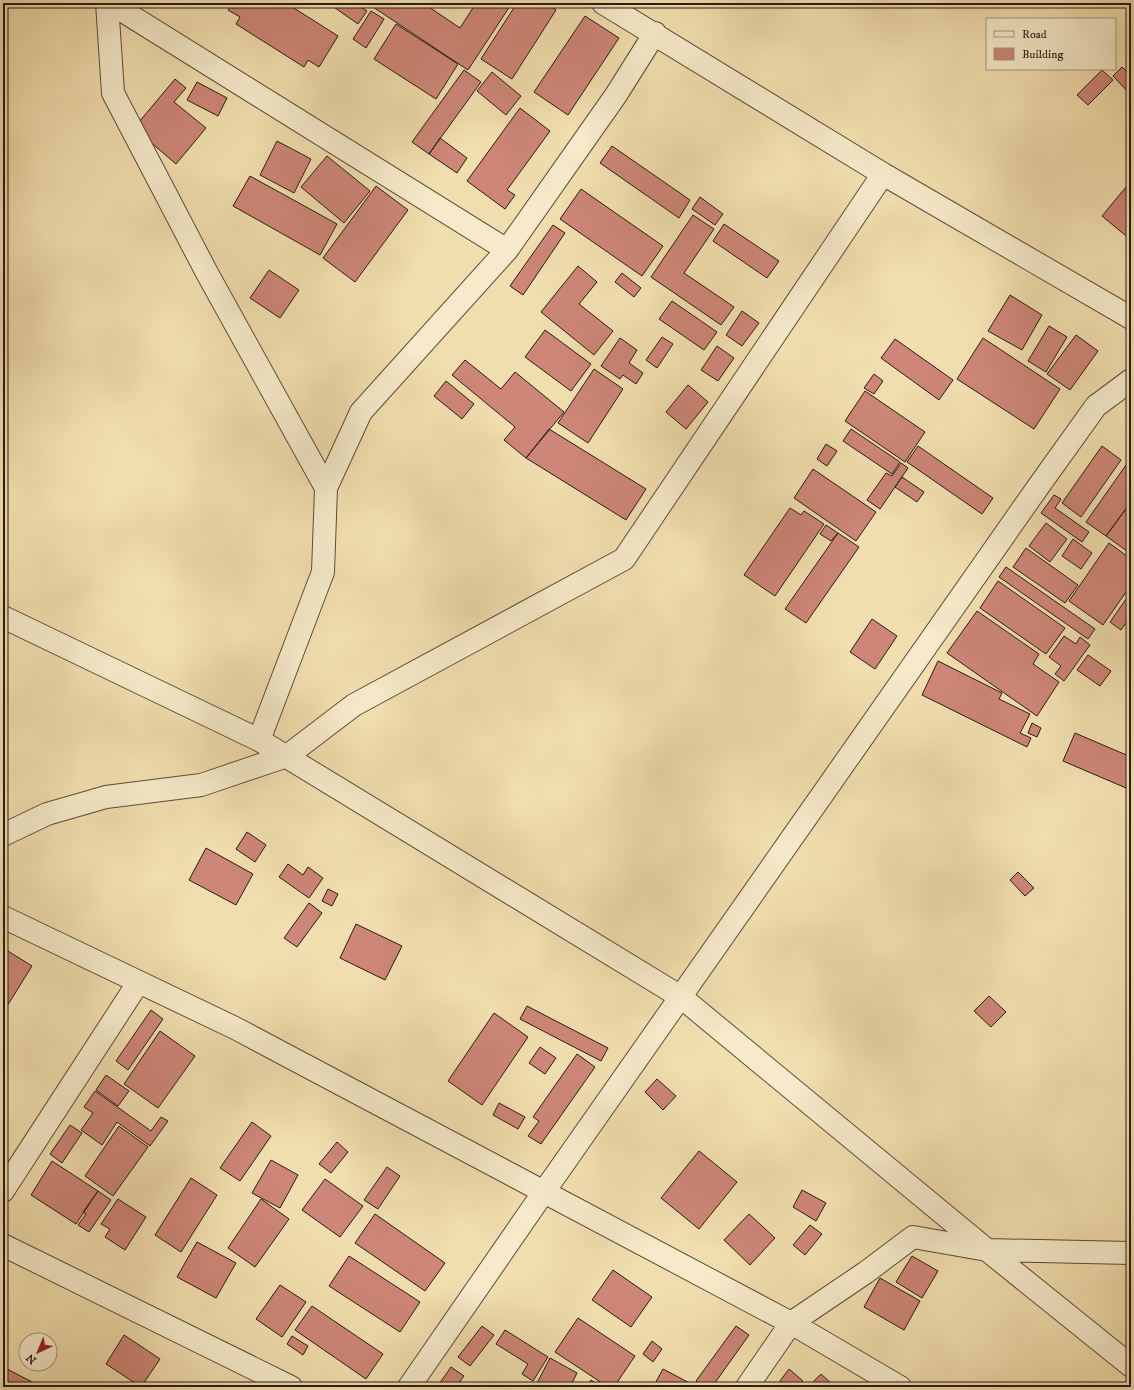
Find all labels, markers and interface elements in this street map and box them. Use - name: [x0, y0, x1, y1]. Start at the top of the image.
- legend: [986, 18, 1116, 70]
- text: Road: [1022, 27, 1047, 42]
- text: Building: [1022, 47, 1063, 62]
- north arrow: [18, 1332, 58, 1372]
- text: N: [24, 1350, 40, 1367]

